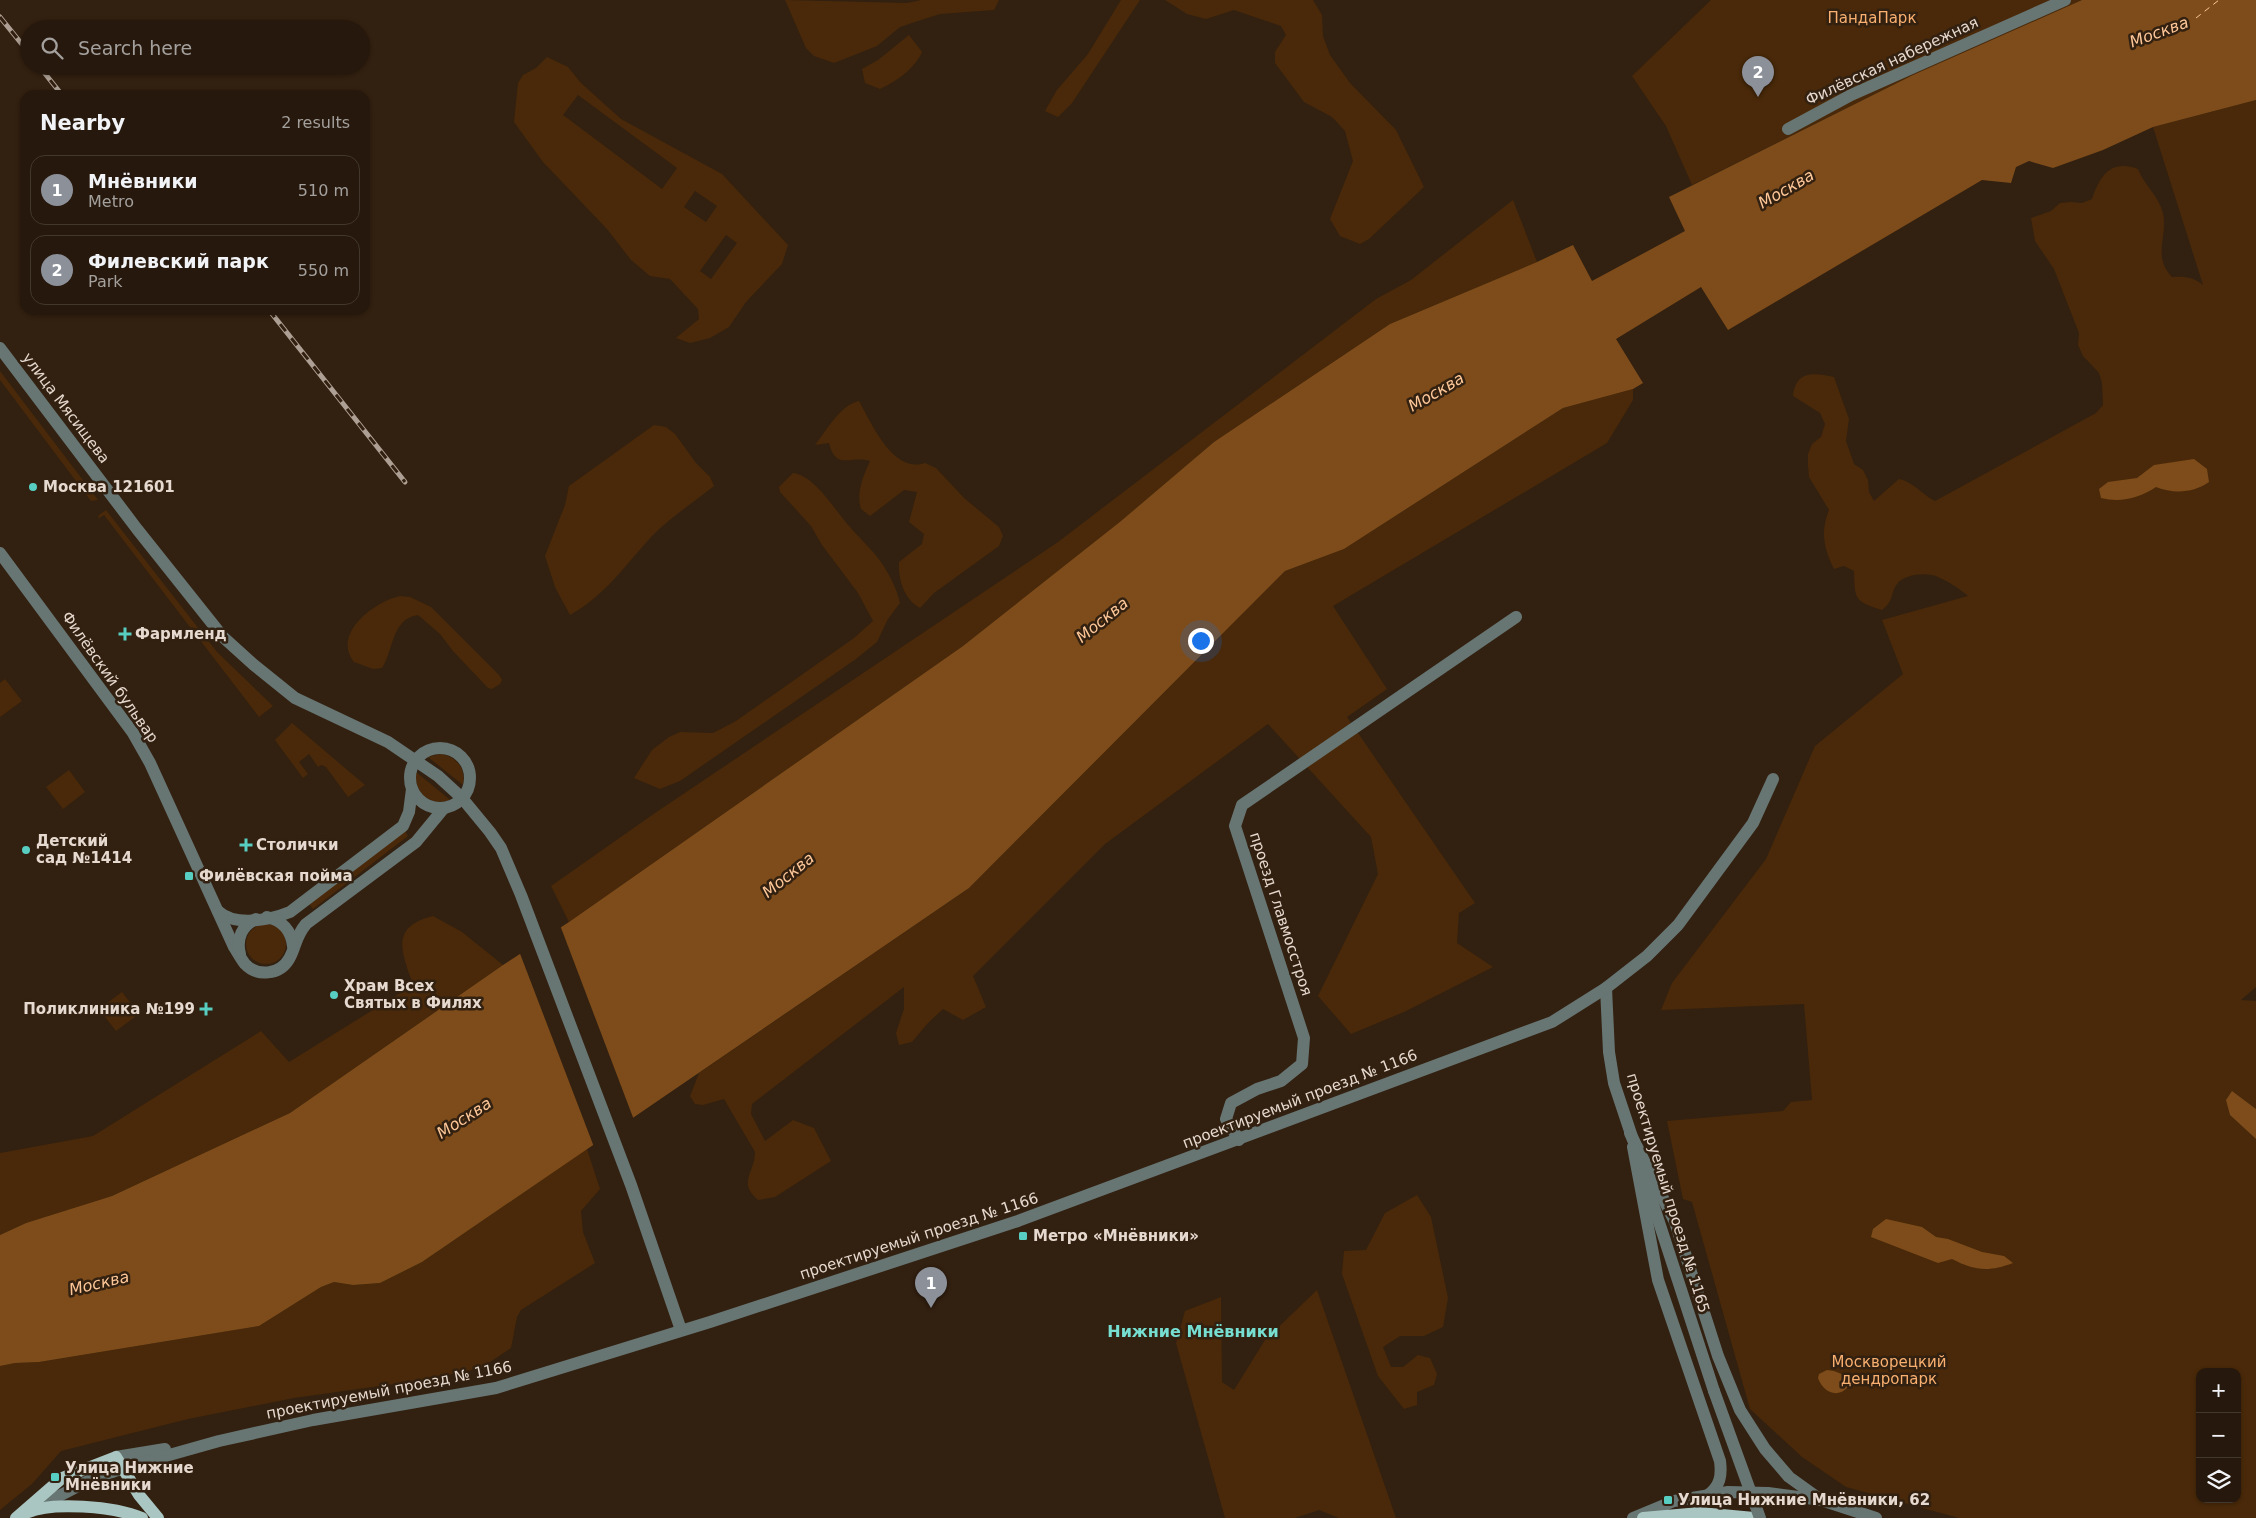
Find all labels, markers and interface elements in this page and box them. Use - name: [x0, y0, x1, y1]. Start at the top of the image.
- park label: ПандаПарк: [1828, 9, 1916, 27]
- street label: Филёвская набережная: [1803, 13, 1981, 109]
- water label: Москва: [2127, 13, 2191, 51]
- search box: [20, 20, 370, 75]
- icon: search: [38, 34, 66, 62]
- text: Search here: [78, 37, 192, 59]
- pin: 2: [1742, 56, 1774, 97]
- text: Nearby: [40, 111, 125, 135]
- text: 2 results: [281, 113, 350, 132]
- water label: Москва: [1755, 165, 1817, 213]
- text: Мнёвники: [88, 170, 198, 192]
- text: 1: [51, 181, 63, 200]
- text: 510 m: [298, 181, 349, 200]
- text: Metro: [88, 192, 134, 211]
- text: Филевский парк: [88, 250, 269, 272]
- text: 2: [51, 261, 63, 280]
- text: 550 m: [298, 261, 349, 280]
- text: Park: [88, 272, 123, 291]
- street label: улица Мясищева: [19, 349, 113, 467]
- water label: Москва: [1405, 368, 1467, 416]
- place label: Москва 121601: [43, 478, 175, 496]
- marker: Москва 121601: [27, 481, 39, 493]
- water label: Москва: [1072, 593, 1132, 647]
- street label: Филёвский бульвар: [58, 608, 162, 746]
- place label: Фармленд: [135, 625, 227, 643]
- marker: Фармленд: [119, 628, 131, 640]
- your location: [1188, 628, 1214, 654]
- street label: проезд Главмосстроя: [1246, 830, 1316, 998]
- place label: Детский сад №1414: [36, 832, 132, 867]
- place label: Столички: [256, 836, 339, 854]
- marker: Столички: [240, 839, 252, 851]
- marker: Детский сад №1414: [20, 844, 32, 856]
- water label: Москва: [758, 848, 818, 902]
- place label: Филёвская пойма: [199, 867, 353, 885]
- marker: Филёвская пойма: [183, 870, 195, 882]
- place label: Храм Всех Святых в Филях: [344, 977, 482, 1012]
- marker: Храм Всех Святых в Филях: [328, 989, 340, 1001]
- place label: Поликлиника №199: [23, 1000, 195, 1018]
- marker: Поликлиника №199: [199, 1002, 213, 1016]
- street label: проектируемый проезд № 1166: [1180, 1046, 1420, 1152]
- street label: проектируемый проезд № 1165: [1623, 1071, 1713, 1315]
- water label: Москва: [433, 1093, 495, 1143]
- street label: проектируемый проезд № 1166: [797, 1189, 1041, 1283]
- place label: Метро «Мнёвники»: [1033, 1227, 1199, 1245]
- marker: Метро «Мнёвники»: [1017, 1230, 1029, 1242]
- water label: Москва: [67, 1267, 131, 1299]
- pin: 1: [915, 1267, 947, 1308]
- district label: Нижние Мнёвники: [1107, 1322, 1279, 1341]
- park label: Москворецкий дендропарк: [1832, 1353, 1946, 1388]
- street label: проектируемый проезд № 1166: [265, 1357, 513, 1423]
- map controls: [2196, 1368, 2241, 1503]
- button: +: [2196, 1368, 2241, 1413]
- button: −: [2196, 1413, 2241, 1458]
- button: layers: [2196, 1458, 2241, 1503]
- place label: Улица Нижние Мнёвники: [65, 1459, 194, 1494]
- marker: Улица Нижние Мнёвники: [49, 1471, 61, 1483]
- place label: Улица Нижние Мнёвники, 62: [1678, 1491, 1930, 1509]
- marker: Улица Нижние Мнёвники, 62: [1662, 1494, 1674, 1506]

